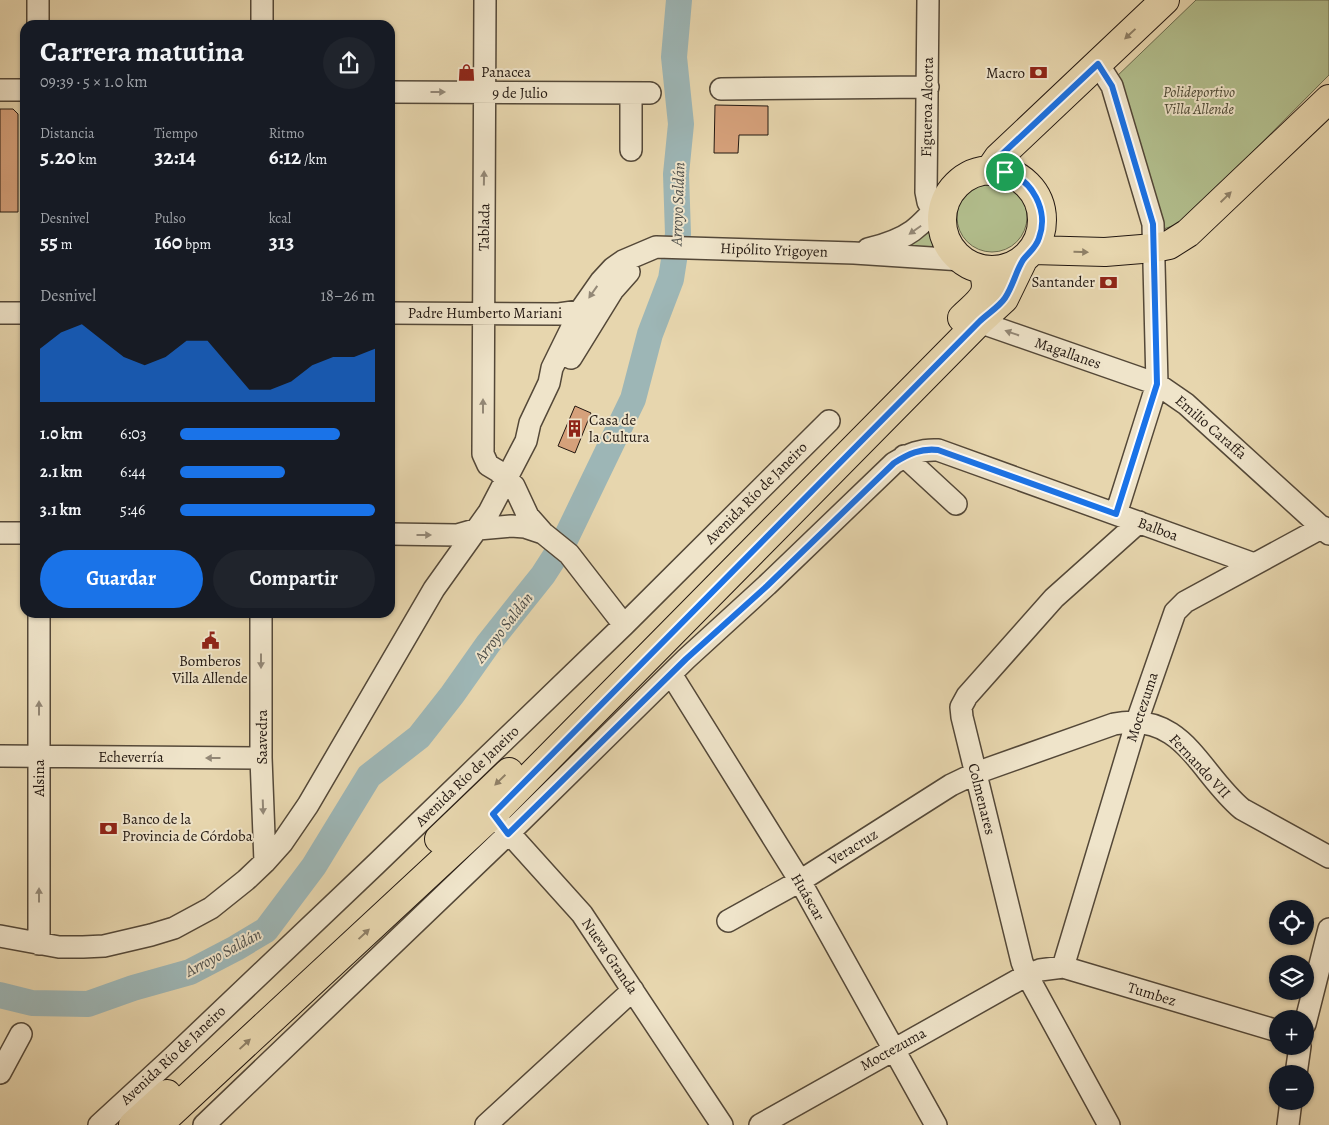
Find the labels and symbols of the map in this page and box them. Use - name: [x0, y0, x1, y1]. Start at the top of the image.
- one-way arrow: [1124, 27, 1136, 39]
- street label: Figueroa Alcorta: [916, 57, 938, 157]
- shop icon: Panacea: [457, 62, 477, 82]
- place label: Panacea: [481, 62, 531, 82]
- place label: Macro: [986, 63, 1025, 83]
- bank icon: Macro: [1029, 63, 1049, 83]
- park label: Polideportivo Villa Allende: [1163, 82, 1235, 119]
- street label: 9 de Julio: [492, 83, 548, 103]
- one-way arrow: [430, 88, 446, 96]
- pin: [984, 151, 1026, 193]
- water label: Arroyo Saldán: [666, 162, 690, 247]
- one-way arrow: [480, 170, 488, 186]
- one-way arrow: [1219, 191, 1231, 203]
- street label: Tablada: [474, 203, 494, 251]
- one-way arrow: [908, 225, 921, 235]
- street label: Hipólito Yrigoyen: [720, 238, 828, 262]
- one-way arrow: [1074, 248, 1090, 256]
- place label: Santander: [1031, 272, 1095, 292]
- bank icon: Santander: [1099, 272, 1119, 292]
- one-way arrow: [588, 285, 598, 299]
- street label: Padre Humberto Mariani: [408, 303, 562, 323]
- one-way arrow: [1004, 329, 1019, 336]
- street label: Magallanes: [1032, 332, 1104, 374]
- street label: Emilio Caraffa: [1171, 390, 1251, 464]
- one-way arrow: [479, 397, 487, 413]
- place label: Casa de la Cultura: [589, 410, 649, 447]
- building icon: Casa de la Cultura: [565, 419, 585, 439]
- street label: Avenida Río de Janeiro: [700, 437, 812, 549]
- street label: Balboa: [1135, 512, 1181, 546]
- one-way arrow: [416, 531, 432, 539]
- water label: Arroyo Saldán: [469, 588, 538, 668]
- public building icon: Bomberos Villa Allende: [200, 630, 220, 650]
- place label: Bomberos Villa Allende: [171, 651, 248, 688]
- one-way arrow: [257, 653, 265, 669]
- street label: Moctezuma: [1121, 669, 1163, 745]
- one-way arrow: [35, 699, 43, 715]
- street label: Saavedra: [252, 709, 272, 765]
- street label: Avenida Río de Janeiro: [410, 721, 523, 832]
- street label: Fernando VII: [1165, 729, 1235, 803]
- street label: Echeverría: [98, 747, 164, 767]
- one-way arrow: [204, 753, 220, 761]
- street label: Alsina: [29, 759, 49, 798]
- street label: Colmenares: [963, 761, 1001, 837]
- one-way arrow: [494, 774, 506, 786]
- one-way arrow: [259, 799, 267, 815]
- place label: Banco de la Provincia de Córdoba: [122, 809, 253, 846]
- bank icon: Banco de la Provincia de Córdoba: [98, 818, 118, 838]
- street label: Veracruz: [824, 824, 881, 870]
- street label: Huáscar: [786, 870, 830, 924]
- one-way arrow: [35, 887, 43, 903]
- street label: Nueva Granda: [577, 914, 643, 998]
- water label: Arroyo Saldán: [180, 923, 266, 983]
- one-way arrow: [358, 928, 370, 940]
- street label: Tumbez: [1125, 977, 1179, 1011]
- street label: Avenida Río de Janeiro: [115, 1001, 230, 1110]
- street label: Moctezuma: [856, 1023, 930, 1075]
- one-way arrow: [239, 1038, 251, 1050]

